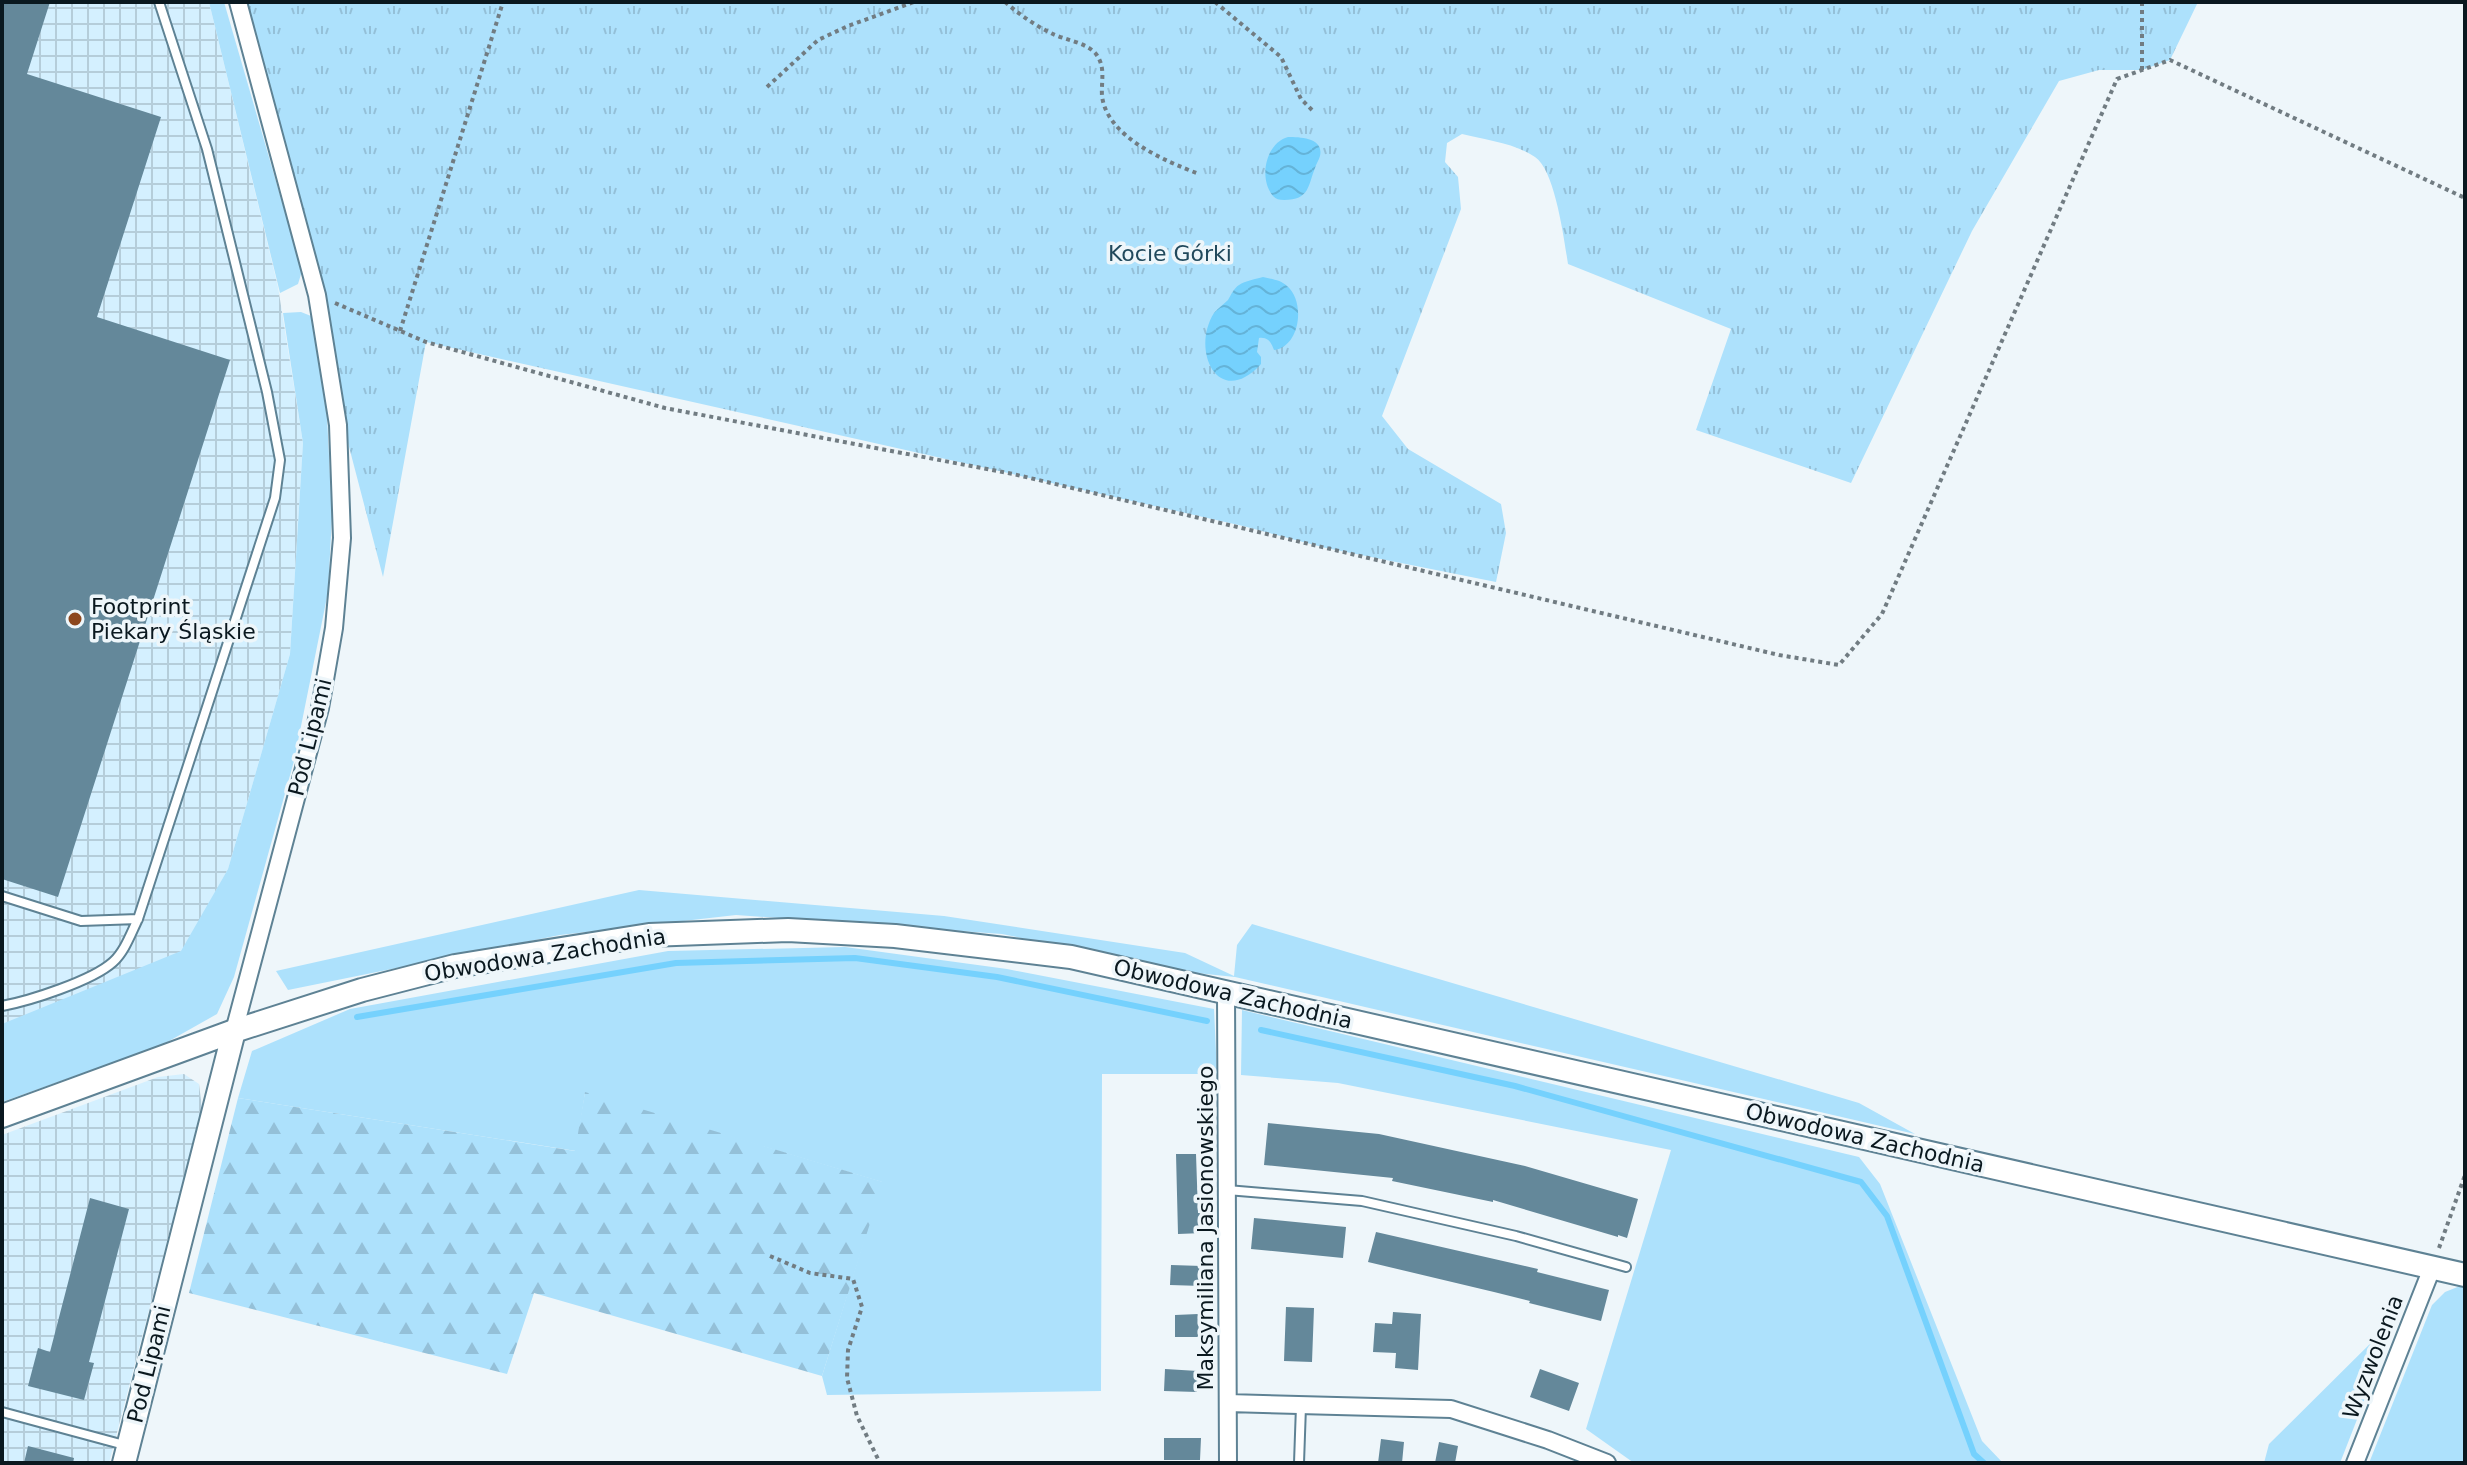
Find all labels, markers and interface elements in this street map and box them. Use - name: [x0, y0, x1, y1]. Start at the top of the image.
- park label: Kocie Górki: [1108, 241, 1232, 266]
- place label: Footprint Piekary Śląskie: [91, 594, 256, 644]
- marker: Footprint Piekary Śląskie: [66, 610, 84, 628]
- street label: Pod Lipami: [283, 676, 337, 798]
- street label: Obwodowa Zachodnia: [422, 924, 668, 986]
- street label: Obwodowa Zachodnia: [1111, 954, 1355, 1034]
- street label: Maksymiliana Jasionowskiego: [1193, 1065, 1218, 1391]
- street label: Obwodowa Zachodnia: [1743, 1098, 1987, 1178]
- street label: Wyzwolenia: [2338, 1292, 2408, 1422]
- street label: Pod Lipami: [122, 1303, 176, 1425]

